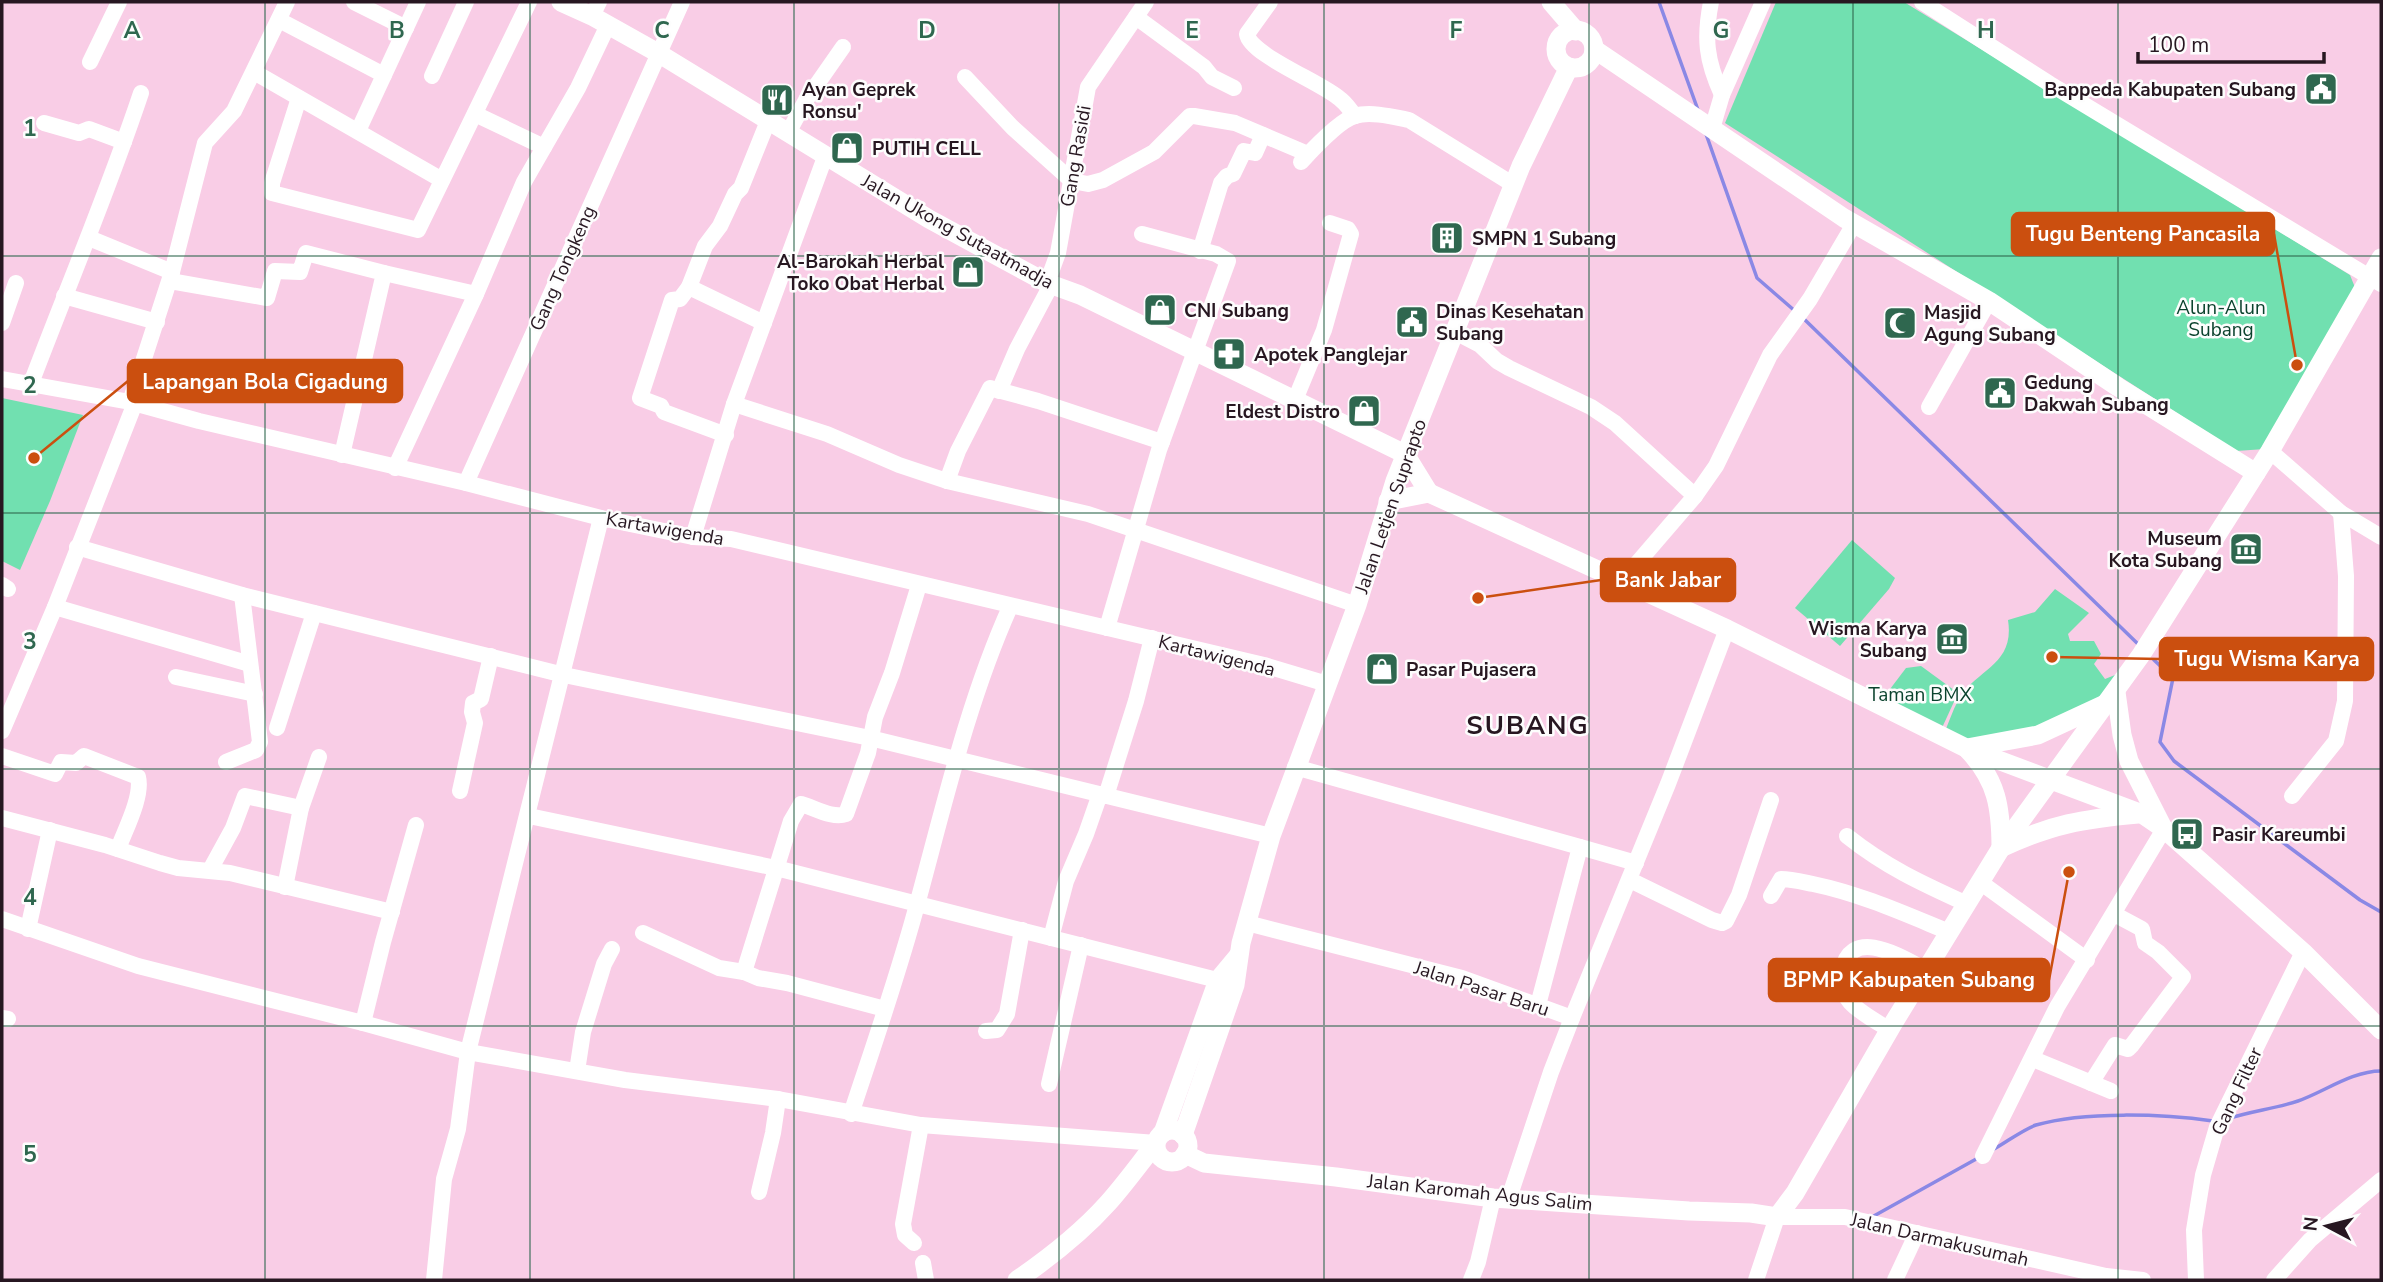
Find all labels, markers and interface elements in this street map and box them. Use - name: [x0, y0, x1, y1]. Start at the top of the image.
- text: A: [123, 15, 141, 46]
- text: B: [389, 15, 405, 46]
- text: C: [654, 15, 670, 46]
- text: D: [918, 15, 936, 46]
- text: E: [1185, 15, 1199, 46]
- text: F: [1450, 15, 1463, 46]
- text: G: [1713, 15, 1729, 46]
- text: H: [1977, 15, 1995, 46]
- scale bar: [2138, 21, 2324, 65]
- text: 100 m: [2148, 31, 2209, 59]
- public building icon: Bappeda Kabupaten Subang: [2302, 70, 2340, 108]
- place label: Ayan Geprek Ronsu': [802, 77, 916, 125]
- place label: Bappeda Kabupaten Subang: [2044, 77, 2296, 103]
- restaurant icon: Ayan Geprek Ronsu': [758, 81, 796, 119]
- street label: Gang Rasidi: [1054, 103, 1098, 209]
- text: 1: [23, 113, 37, 144]
- shop icon: PUTIH CELL: [828, 129, 866, 167]
- place label: PUTIH CELL: [872, 136, 981, 162]
- street label: Jalan Ukong Sutaatmadja: [856, 168, 1058, 296]
- street label: Gang Tongkeng: [524, 202, 602, 335]
- callout: Tugu Benteng Pancasila: [2012, 213, 2274, 255]
- building icon: SMPN 1 Subang: [1428, 219, 1466, 257]
- text: Tugu Benteng Pancasila: [2026, 220, 2260, 248]
- place label: SMPN 1 Subang: [1472, 226, 1616, 252]
- place label: Al-Barokah Herbal Toko Obat Herbal: [777, 249, 944, 297]
- shop icon: Al-Barokah Herbal Toko Obat Herbal: [949, 253, 987, 291]
- shop icon: CNI Subang: [1141, 291, 1179, 329]
- park label: Alun-Alun Subang: [2176, 295, 2266, 343]
- place label: CNI Subang: [1184, 298, 1289, 324]
- place label: Dinas Kesehatan Subang: [1436, 299, 1584, 347]
- place label: Masjid Agung Subang: [1924, 300, 2056, 348]
- public building icon: Dinas Kesehatan Subang: [1393, 303, 1431, 341]
- mosque icon: Masjid Agung Subang: [1881, 304, 1919, 342]
- pharmacy icon: Apotek Panglejar: [1210, 335, 1248, 373]
- place label: Apotek Panglejar: [1254, 342, 1408, 368]
- callout: Lapangan Bola Cigadung: [128, 360, 402, 402]
- text: Lapangan Bola Cigadung: [142, 368, 388, 396]
- text: 2: [23, 370, 37, 401]
- place label: Gedung Dakwah Subang: [2024, 370, 2169, 418]
- public building icon: Gedung Dakwah Subang: [1981, 374, 2019, 412]
- shop icon: Eldest Distro: [1345, 392, 1383, 430]
- place label: Eldest Distro: [1225, 399, 1340, 425]
- street label: Jalan Letjen Suprapto: [1349, 416, 1433, 598]
- street label: Kartawigenda: [604, 506, 726, 552]
- place label: Museum Kota Subang: [2109, 526, 2222, 574]
- museum icon: Museum Kota Subang: [2227, 530, 2265, 568]
- callout: Bank Jabar: [1601, 559, 1735, 601]
- text: Bank Jabar: [1615, 566, 1722, 594]
- place label: Wisma Karya Subang: [1808, 616, 1927, 664]
- museum icon: Wisma Karya Subang: [1933, 620, 1971, 658]
- text: 3: [23, 626, 37, 657]
- street label: Kartawigenda: [1156, 629, 1278, 683]
- callout: Tugu Wisma Karya: [2160, 638, 2373, 680]
- text: Tugu Wisma Karya: [2174, 645, 2360, 673]
- shop icon: Pasar Pujasera: [1363, 650, 1401, 688]
- place label: Pasar Pujasera: [1406, 657, 1536, 683]
- park label: Taman BMX: [1868, 682, 1972, 708]
- district label: SUBANG: [1466, 708, 1590, 743]
- bus stop icon: Pasir Kareumbi: [2168, 815, 2206, 853]
- place label: Pasir Kareumbi: [2212, 822, 2346, 848]
- text: 4: [23, 882, 37, 913]
- street label: Jalan Pasar Baru: [1410, 955, 1553, 1023]
- callout: BPMP Kabupaten Subang: [1769, 959, 2049, 1001]
- text: BPMP Kabupaten Subang: [1783, 966, 2035, 994]
- street label: Gang Filter: [2205, 1043, 2269, 1140]
- text: 5: [23, 1139, 37, 1170]
- street label: Jalan Karomah Agus Salim: [1365, 1168, 1594, 1218]
- north arrow: [2292, 1191, 2362, 1261]
- street label: Jalan Darmakusumah: [1847, 1207, 2031, 1273]
- text: N: [2297, 1215, 2325, 1233]

